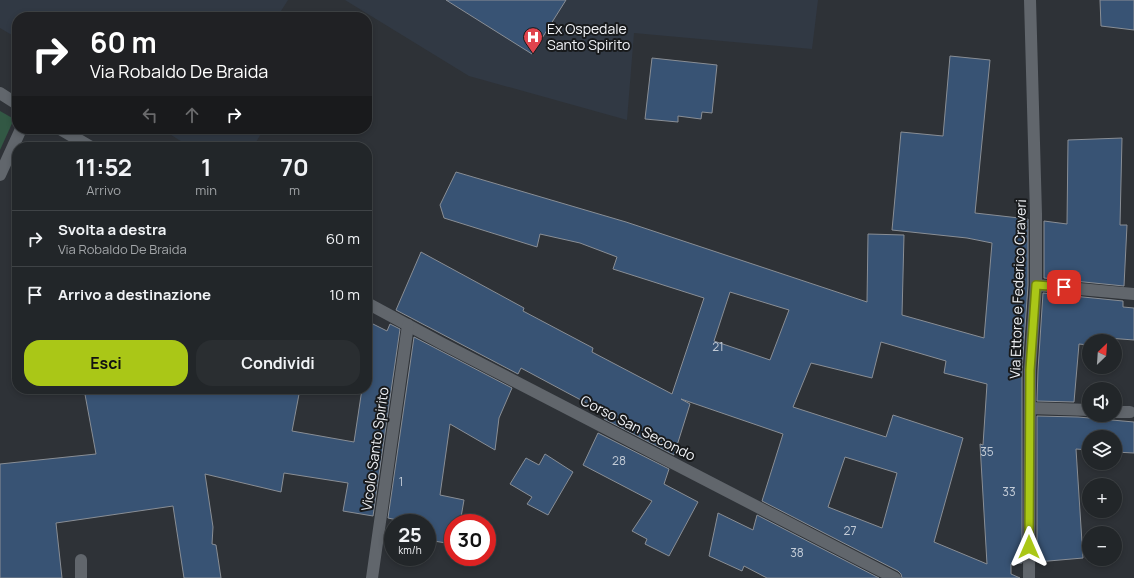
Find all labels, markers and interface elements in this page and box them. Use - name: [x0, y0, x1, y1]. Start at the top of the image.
- place label: Ex Ospedale Santo Spirito: [547, 19, 630, 54]
- text: 60 m: [90, 23, 157, 61]
- hospital icon: Ex Ospedale Santo Spirito: [522, 26, 544, 54]
- icon: right: [24, 28, 76, 80]
- text: Via Robaldo De Braida: [90, 59, 268, 83]
- icon: left: [139, 104, 161, 126]
- icon: ahead: [181, 104, 203, 126]
- icon: right: [223, 104, 245, 126]
- text: 11:52: [75, 150, 132, 183]
- text: 1: [201, 150, 211, 183]
- text: 70: [280, 150, 309, 183]
- text: Arrivo: [86, 181, 121, 199]
- text: min: [195, 181, 217, 199]
- text: m: [289, 181, 300, 199]
- street label: Via Ettore e Federico Craveri: [1005, 199, 1030, 379]
- text: Svolta a destra: [58, 219, 166, 240]
- icon: right: [24, 228, 46, 250]
- text: 60 m: [326, 228, 360, 249]
- text: Via Robaldo De Braida: [58, 240, 187, 258]
- pin: [1047, 270, 1081, 304]
- icon: arrive: [1053, 276, 1075, 298]
- icon: arrive: [24, 284, 46, 306]
- text: Arrivo a destinazione: [58, 284, 211, 305]
- text: 10 m: [329, 284, 360, 305]
- north arrow: [1082, 334, 1122, 374]
- map controls: [1082, 334, 1122, 566]
- house number: 21: [712, 338, 724, 355]
- button: Esci: [24, 340, 188, 386]
- button: Condividi: [196, 340, 360, 386]
- button: sound: [1082, 382, 1122, 422]
- street label: Vicolo Santo Spirito: [356, 386, 393, 512]
- street label: Corso San Secondo: [578, 390, 699, 465]
- button: layers: [1082, 430, 1122, 470]
- house number: 35: [980, 443, 994, 460]
- house number: 28: [612, 452, 626, 469]
- house number: 1: [399, 473, 403, 490]
- button: +: [1082, 478, 1122, 518]
- house number: 33: [1002, 483, 1016, 500]
- speed limit sign: 30: [444, 514, 496, 566]
- text: 25: [398, 521, 422, 548]
- house number: 27: [844, 522, 856, 539]
- position arrow: [1008, 526, 1050, 568]
- button: −: [1082, 526, 1122, 566]
- text: km/h: [398, 543, 422, 557]
- house number: 38: [790, 544, 804, 561]

